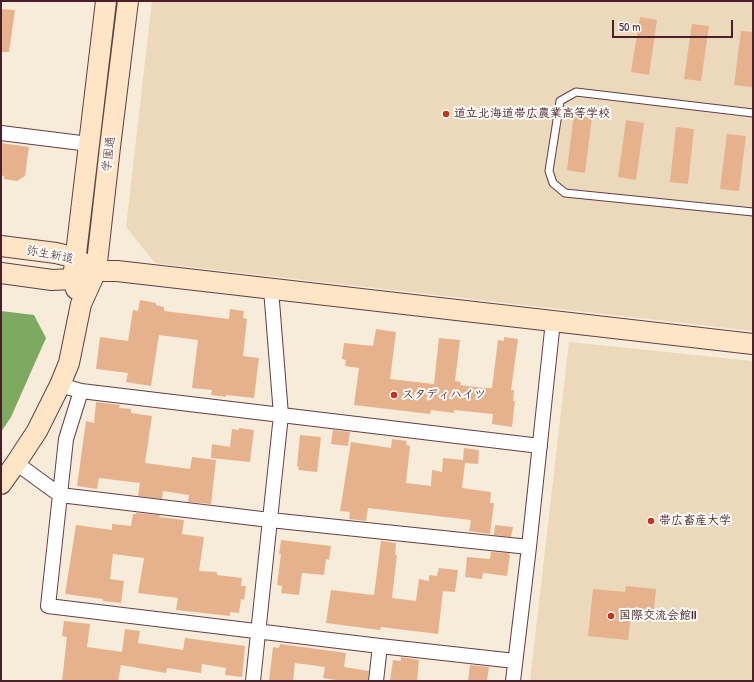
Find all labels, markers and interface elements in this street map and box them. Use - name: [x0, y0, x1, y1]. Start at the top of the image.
- scale bar: [614, 12, 735, 38]
- text: 50 m: [619, 18, 640, 35]
- place label: 道立北海道帯広農業高等学校: [454, 107, 610, 121]
- marker: 道立北海道帯広農業高等学校: [441, 109, 451, 119]
- street label: 学園通: [100, 135, 118, 173]
- street label: 弥生新道: [25, 243, 75, 267]
- place label: スタディハイツ: [402, 388, 486, 402]
- marker: スタディハイツ: [389, 390, 399, 400]
- place label: 帯広畜産大学: [659, 514, 731, 528]
- marker: 帯広畜産大学: [646, 516, 656, 526]
- place label: 国際交流会館II: [619, 609, 697, 623]
- marker: 国際交流会館II: [606, 611, 616, 621]

